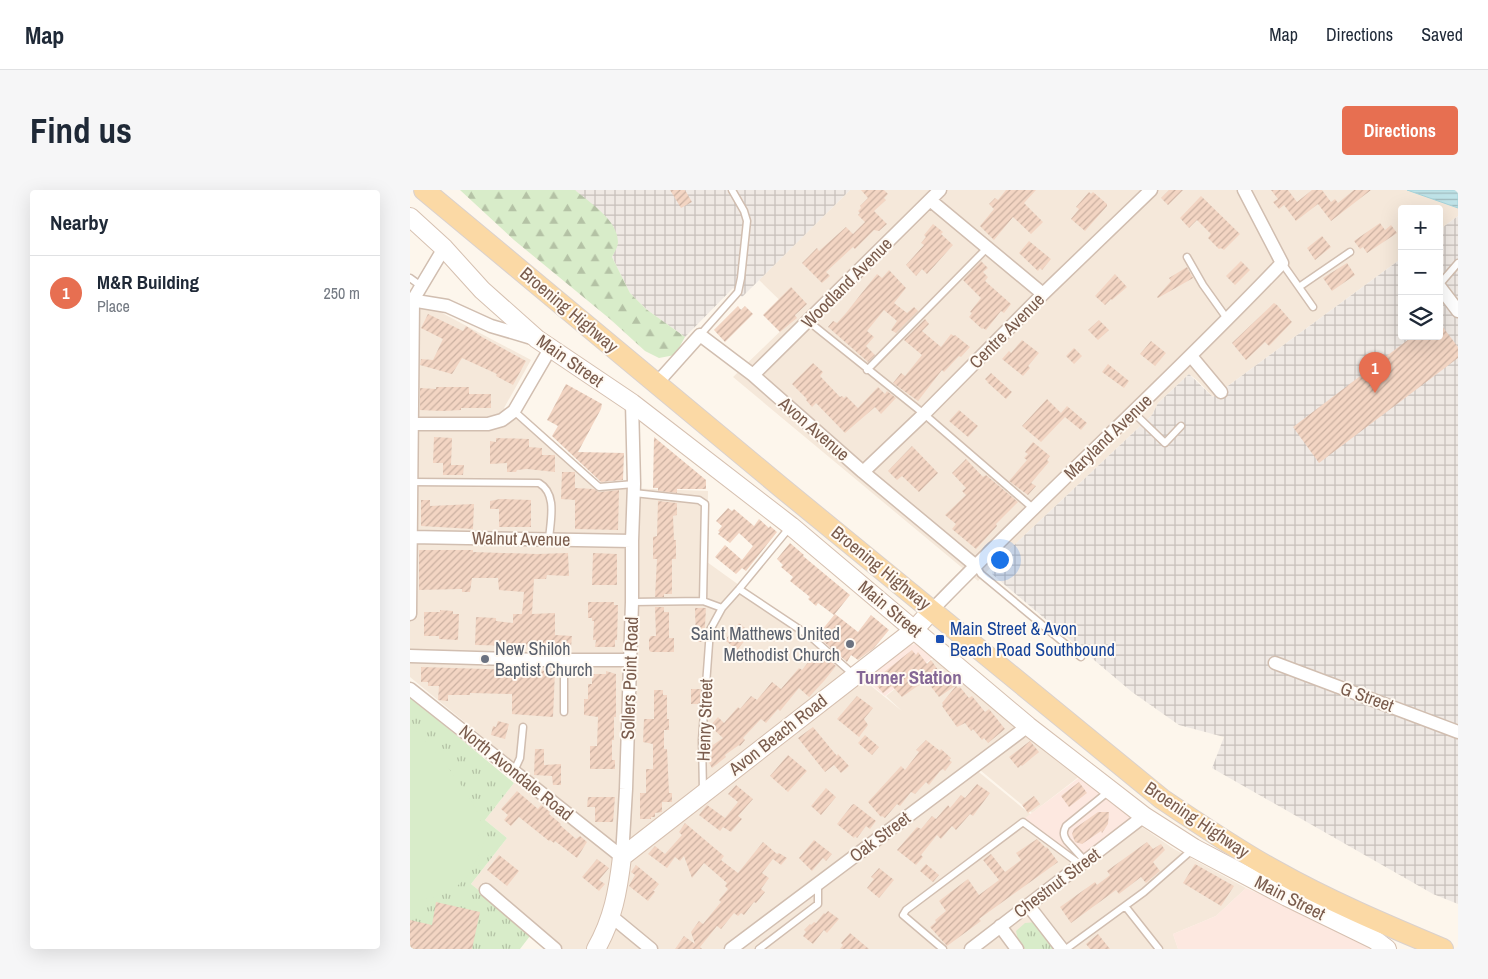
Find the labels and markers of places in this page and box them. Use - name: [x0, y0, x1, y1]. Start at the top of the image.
- pin: 1: [1359, 352, 1391, 393]
- place label: Main Street & Avon Beach Road Southbound: [950, 616, 1115, 662]
- place label: Saint Matthews United Methodist Church: [691, 621, 840, 667]
- marker: Main Street & Avon Beach Road Southbound: [934, 633, 946, 645]
- place label: New Shiloh Baptist Church: [495, 636, 593, 682]
- marker: Saint Matthews United Methodist Church: [844, 638, 856, 650]
- marker: New Shiloh Baptist Church: [479, 653, 491, 665]

